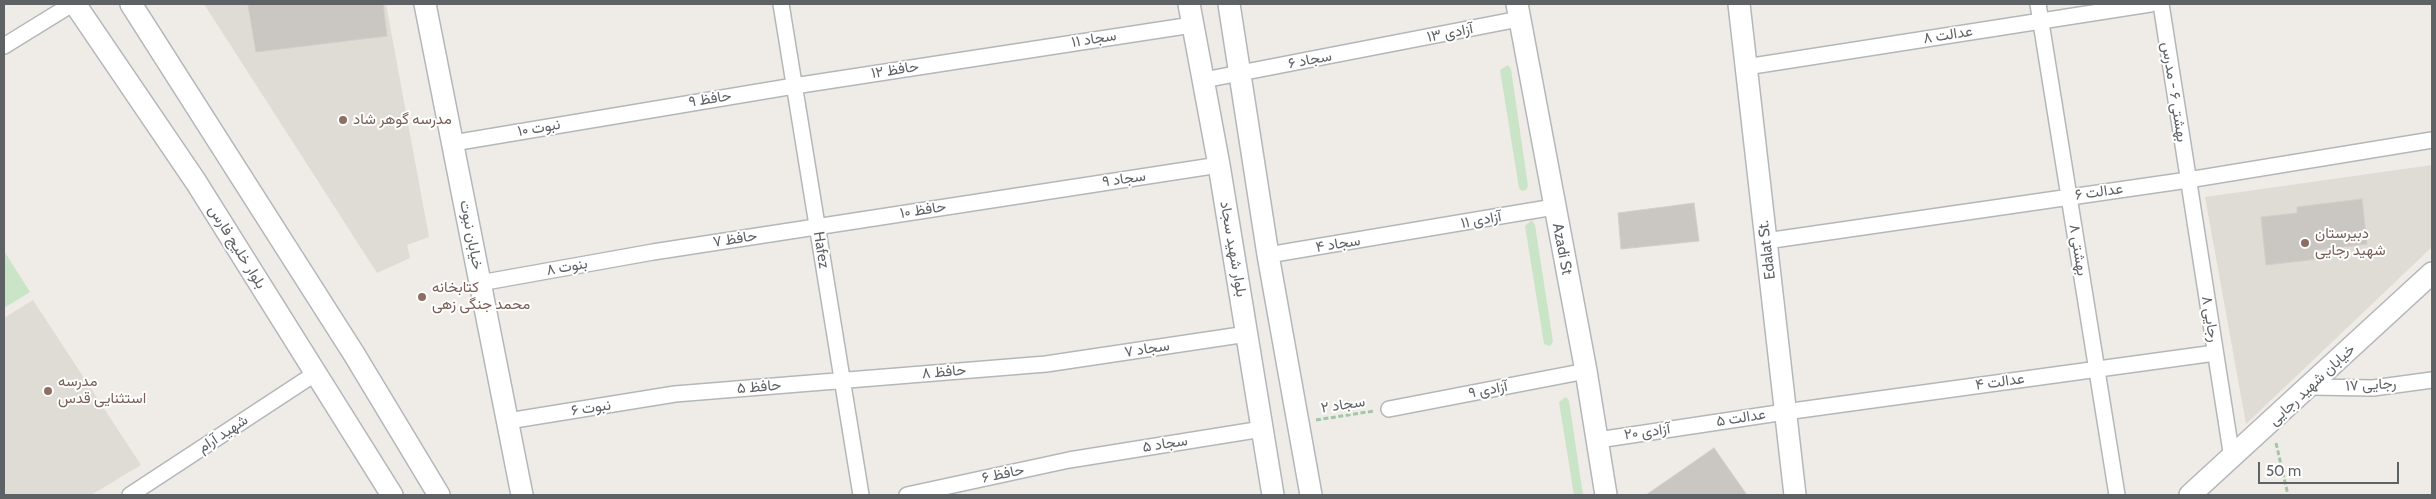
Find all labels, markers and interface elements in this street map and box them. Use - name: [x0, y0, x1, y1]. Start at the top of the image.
- street label: آزادی ۱۳: [1426, 20, 1474, 46]
- street label: عدالت ۸: [1922, 22, 1974, 48]
- street label: سجاد ۱۱: [1070, 27, 1118, 51]
- street label: بهشتی ۶ - مدرس: [2157, 41, 2191, 143]
- street label: سجاد ۶: [1287, 47, 1333, 73]
- street label: حافظ ۱۲: [870, 57, 920, 83]
- street label: حافظ ۹: [687, 87, 733, 111]
- place label: مدرسه گوهر شاد: [353, 111, 452, 129]
- marker: مدرسه گوهر شاد: [337, 114, 349, 126]
- street label: نبوت ۱۰: [516, 115, 562, 141]
- street label: سجاد ۹: [1101, 167, 1147, 191]
- street label: عدالت ۶: [2074, 180, 2124, 204]
- street label: حافظ ۱۰: [899, 197, 947, 223]
- street label: خیابان نبوت: [455, 199, 487, 271]
- street label: بلوار شهید سجاد: [1216, 200, 1250, 298]
- street label: بلوار خلیج فارس: [204, 202, 270, 292]
- street label: آزادی ۱۱: [1459, 208, 1503, 232]
- street label: Edalat St.: [1754, 219, 1780, 281]
- street label: Azadi St: [1548, 222, 1576, 276]
- street label: بهشتی ۸: [2065, 223, 2091, 277]
- place label: دبیرستان شهید رجایی: [2315, 225, 2385, 260]
- street label: حافظ ۷: [712, 227, 758, 251]
- street label: Hafez: [809, 230, 833, 270]
- street label: سجاد ۴: [1314, 232, 1362, 256]
- marker: دبیرستان شهید رجایی: [2299, 237, 2311, 249]
- street label: بنوت ۸: [545, 255, 589, 279]
- place label: کتابخانه محمد جنگی زهی: [432, 279, 530, 314]
- marker: کتابخانه محمد جنگی زهی: [416, 291, 428, 303]
- street label: رجایی ۸: [2197, 295, 2223, 343]
- street label: سجاد ۷: [1123, 337, 1171, 361]
- street label: خیابان شهید رجایی: [2265, 340, 2359, 430]
- street label: حافظ ۸: [921, 361, 967, 383]
- street label: عدالت ۴: [1974, 370, 2026, 394]
- place label: مدرسه استثنایی قدس: [58, 373, 146, 408]
- street label: رجایی ۱۷: [2345, 375, 2397, 395]
- street label: حافظ ۵: [736, 376, 782, 398]
- street label: آزادی ۹: [1467, 377, 1509, 403]
- marker: مدرسه استثنایی قدس: [42, 385, 54, 397]
- street label: سجاد ۲: [1320, 393, 1366, 417]
- street label: نبوت ۶: [570, 396, 612, 420]
- street label: عدالت ۵: [1715, 405, 1767, 431]
- street label: شهید آرام: [195, 411, 251, 457]
- street label: آزادی ۲۰: [1623, 420, 1671, 444]
- street label: سجاد ۵: [1141, 432, 1189, 456]
- scale bar: [2261, 452, 2402, 484]
- street label: حافظ ۶: [980, 461, 1026, 487]
- text: 50 m: [2266, 462, 2301, 480]

